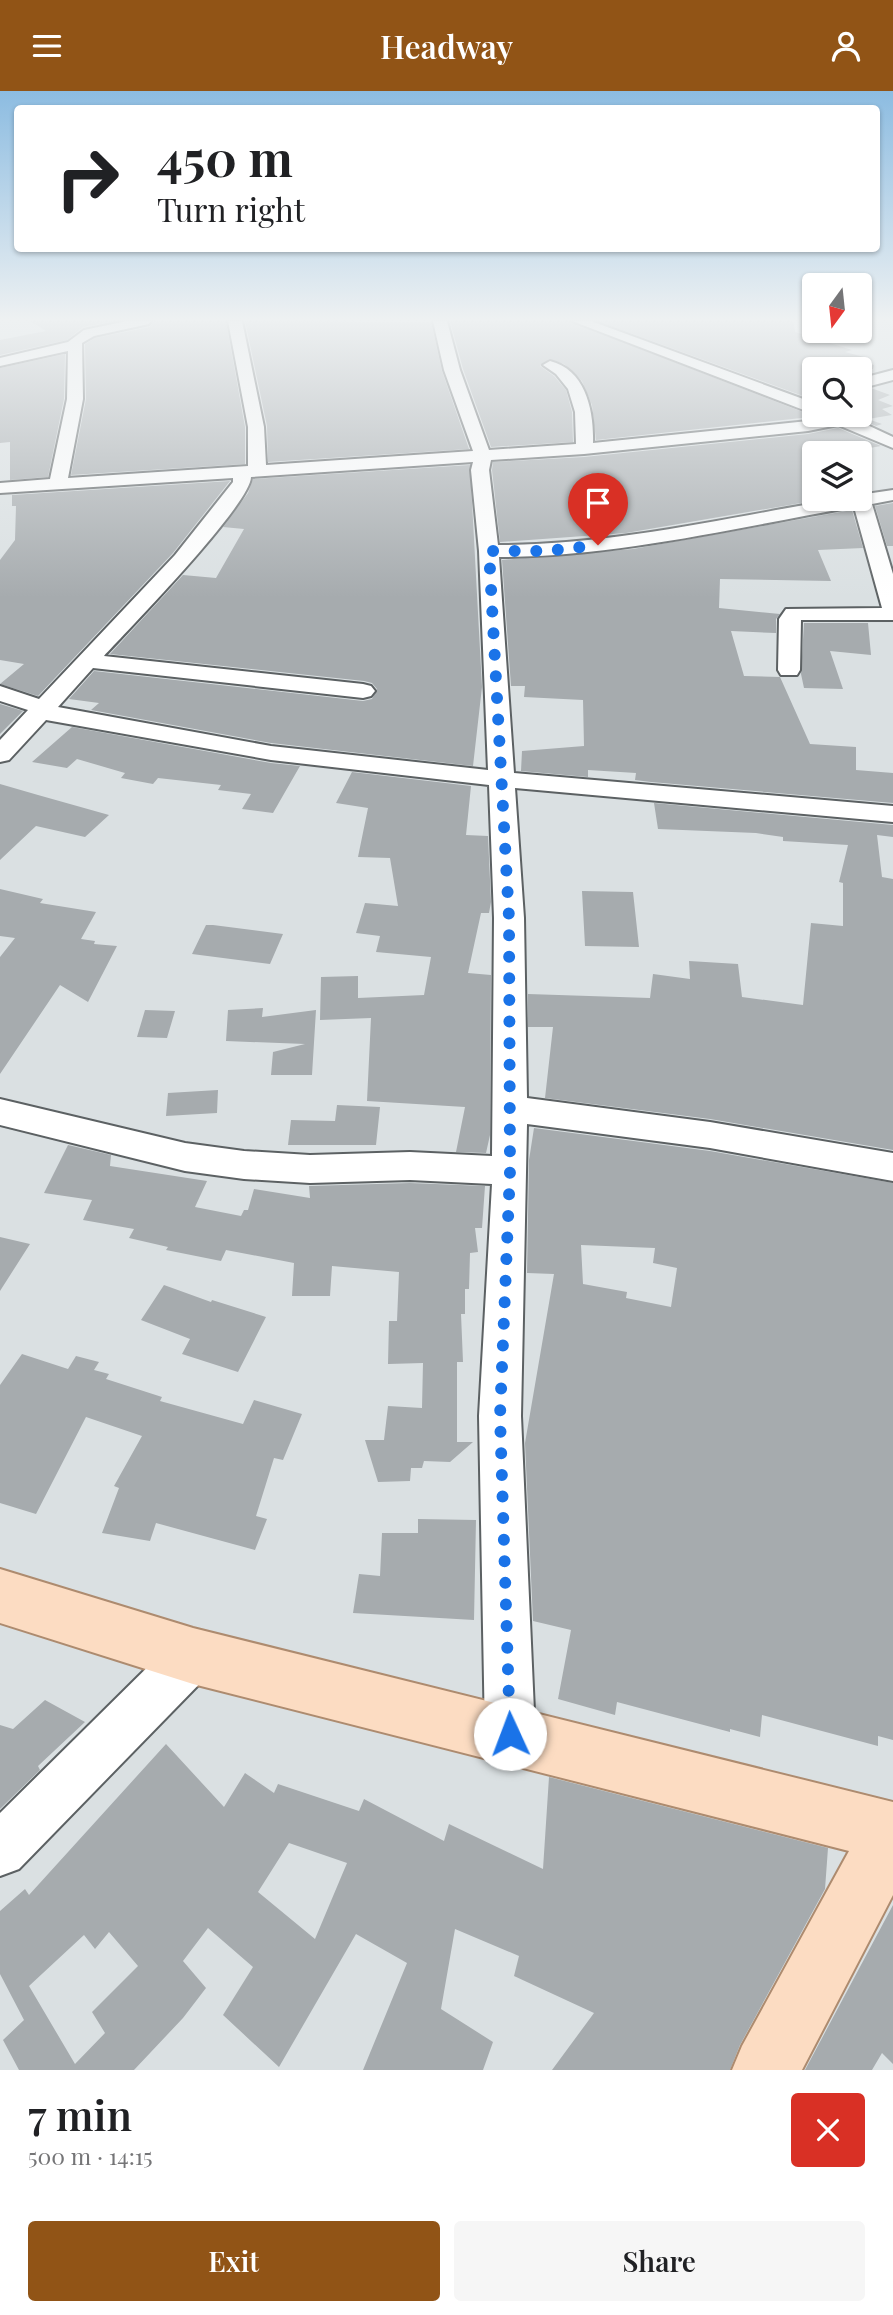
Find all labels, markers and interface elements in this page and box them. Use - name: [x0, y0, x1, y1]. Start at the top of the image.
- text: Headway: [380, 24, 513, 67]
- icon: menu: [28, 27, 66, 65]
- icon: person: [827, 27, 865, 65]
- text: 450 m: [157, 124, 293, 189]
- icon: right: [42, 133, 133, 224]
- text: Turn right: [157, 187, 305, 230]
- north arrow: [802, 273, 872, 343]
- map controls: [802, 273, 872, 511]
- button: search: [802, 357, 872, 427]
- button: layers: [802, 441, 872, 511]
- pin: [568, 473, 628, 545]
- icon: arrive: [579, 484, 617, 522]
- position arrow: [473, 1697, 547, 1771]
- text: 7 min: [28, 2086, 132, 2142]
- button: close: [791, 2093, 865, 2167]
- text: 500 m · 14:15: [28, 2140, 153, 2171]
- button: Exit: [28, 2221, 440, 2301]
- button: Share: [454, 2221, 865, 2301]

